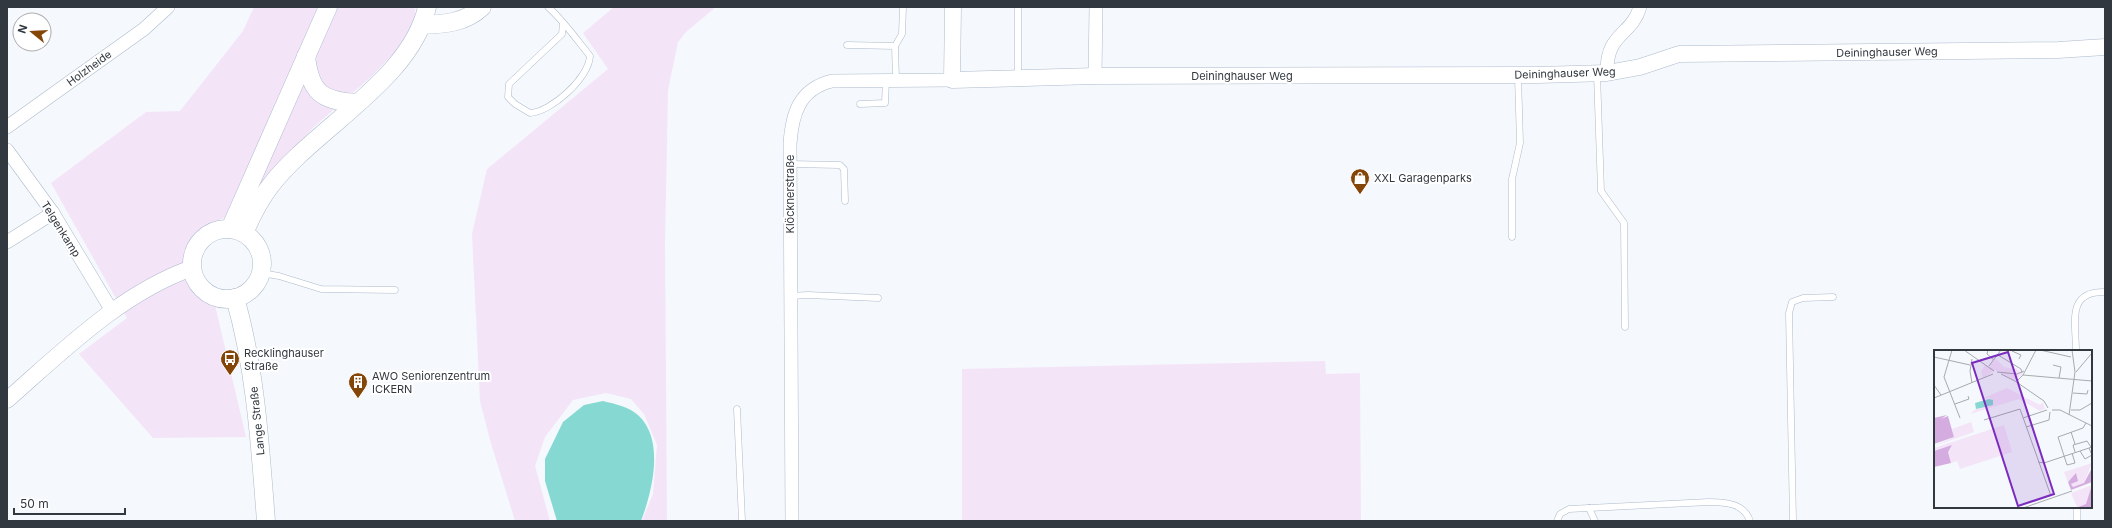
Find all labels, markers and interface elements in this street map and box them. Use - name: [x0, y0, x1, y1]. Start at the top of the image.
- north arrow: [12, 12, 52, 52]
- text: N: [15, 23, 30, 35]
- street label: Deininghauser Weg: [1836, 44, 1938, 60]
- street label: Holzheide: [64, 47, 114, 89]
- street label: Deininghauser Weg: [1514, 64, 1616, 82]
- street label: Deininghauser Weg: [1191, 69, 1293, 83]
- street label: Klöcknerstraße: [783, 155, 797, 233]
- shop icon: XXL Garagenparks: [1349, 167, 1371, 195]
- place label: XXL Garagenparks: [1374, 171, 1472, 185]
- street label: Telgenkamp: [38, 198, 84, 260]
- place label: Recklinghauser Straße: [244, 346, 324, 373]
- bus stop icon: Recklinghauser Straße: [219, 348, 241, 376]
- inset map: [1934, 350, 2092, 508]
- place label: AWO Seniorenzentrum ICKERN: [372, 369, 490, 396]
- building icon: AWO Seniorenzentrum ICKERN: [347, 371, 369, 399]
- street label: Lange Straße: [246, 386, 268, 456]
- scale bar: [14, 490, 125, 516]
- text: 50 m: [20, 496, 49, 511]

